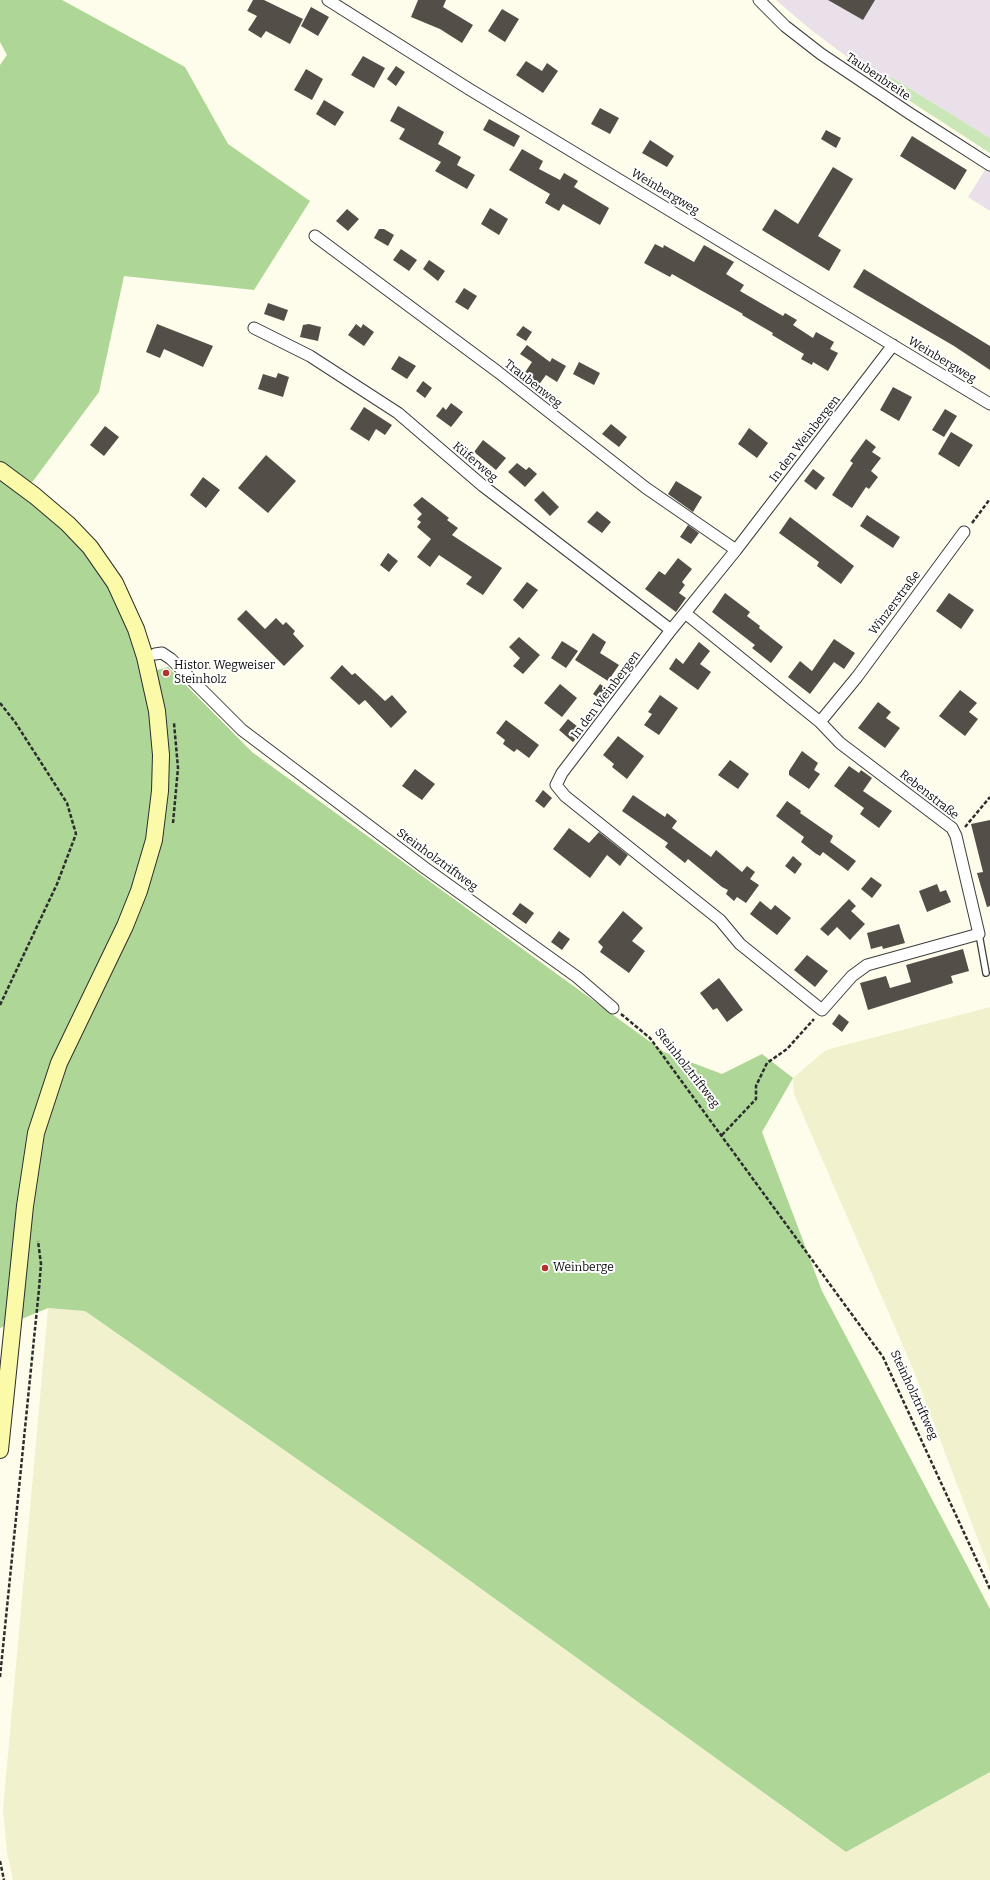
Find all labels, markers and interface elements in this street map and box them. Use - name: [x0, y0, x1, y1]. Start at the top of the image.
- street label: Taubenbreite: [843, 50, 913, 104]
- street label: Weinbergweg: [628, 166, 702, 218]
- street label: Weinbergweg: [905, 334, 979, 386]
- street label: Traubenweg: [501, 357, 565, 411]
- street label: In den Weinbergen: [767, 393, 843, 485]
- street label: Küferweg: [450, 439, 500, 485]
- street label: Winzerstraße: [866, 568, 924, 638]
- street label: In den Weinbergen: [568, 648, 644, 742]
- place label: Histor. Wegweiser Steinholz: [174, 659, 275, 687]
- marker: Histor. Wegweiser Steinholz: [161, 668, 171, 678]
- street label: Rebenstraße: [897, 767, 961, 823]
- street label: Steinholztriftweg: [394, 826, 480, 894]
- street label: Steinholztriftweg: [652, 1025, 722, 1111]
- place label: Weinberge: [553, 1261, 614, 1275]
- marker: Weinberge: [540, 1263, 550, 1273]
- street label: Steinholztriftweg: [887, 1348, 941, 1442]

